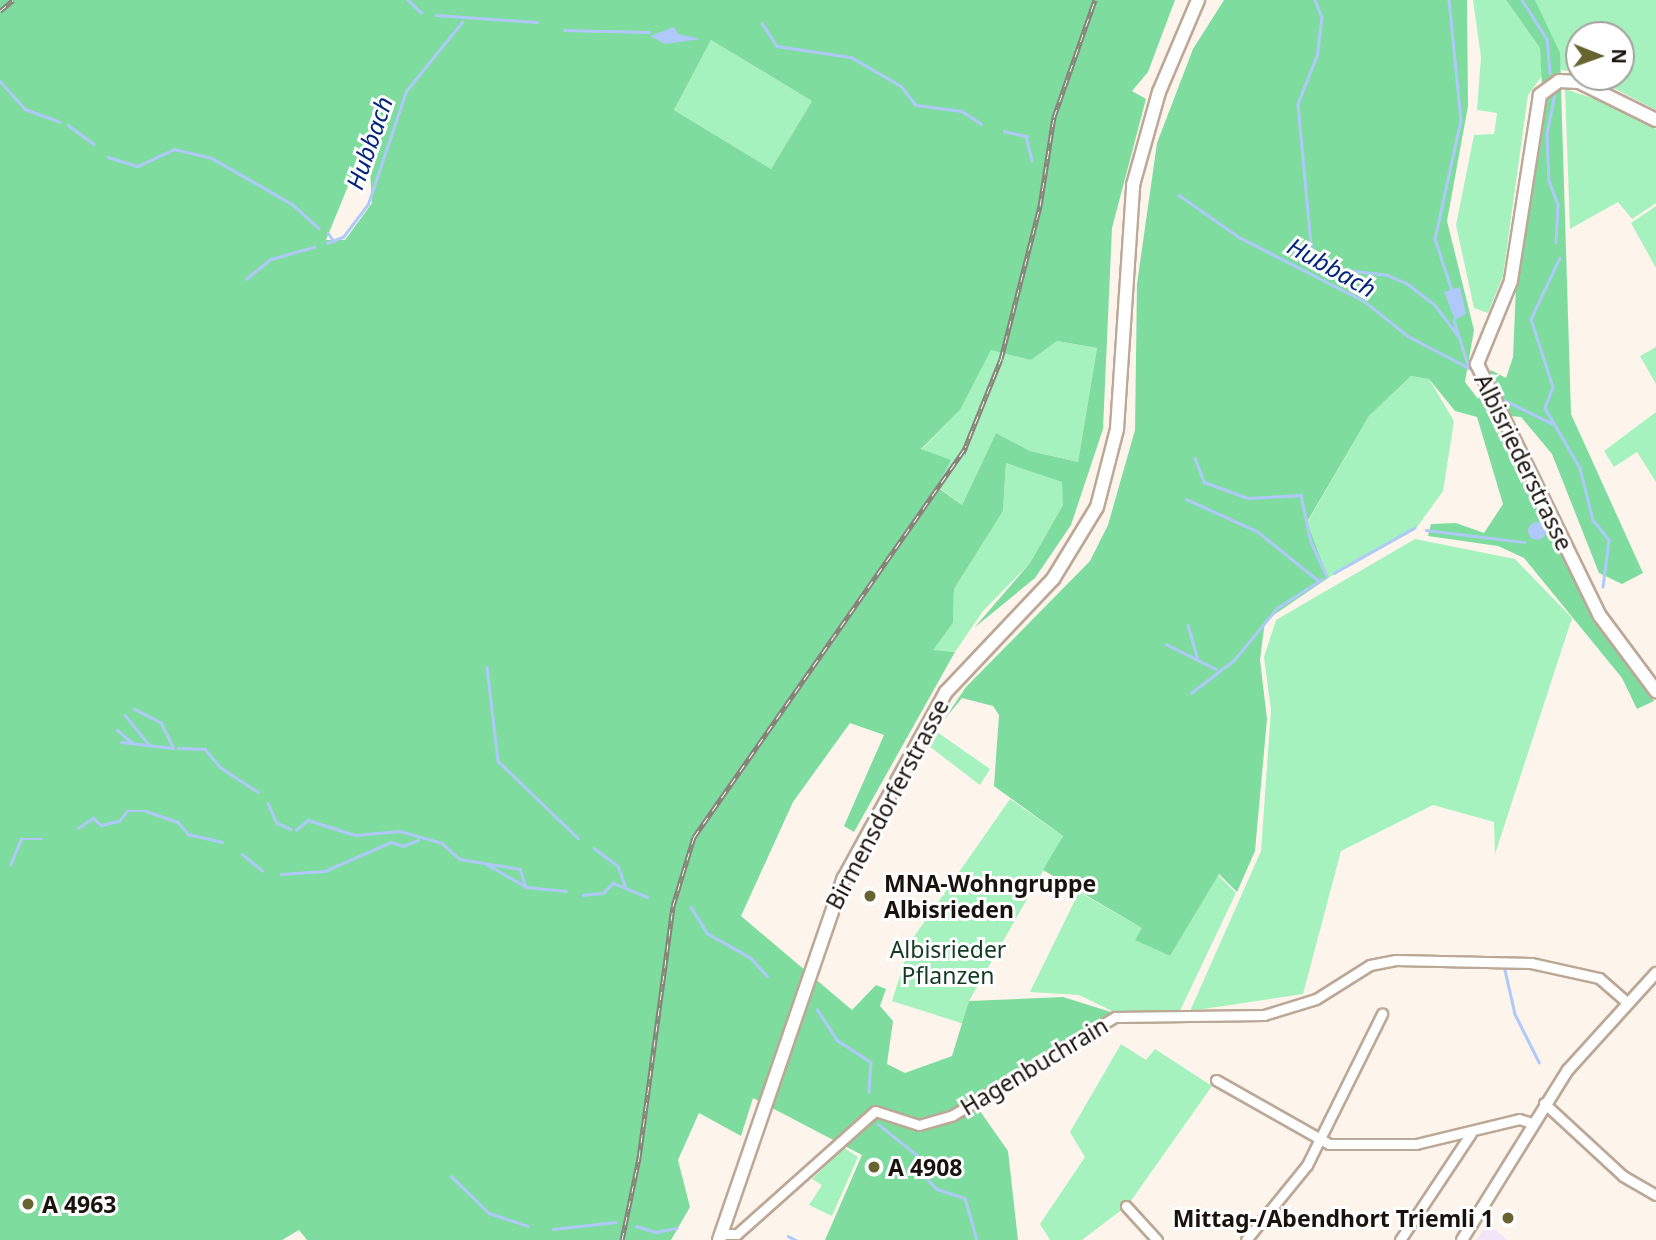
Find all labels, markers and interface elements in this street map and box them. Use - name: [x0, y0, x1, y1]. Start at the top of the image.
- north arrow: [1565, 21, 1635, 91]
- text: N: [1606, 48, 1632, 64]
- water label: Hubbach: [340, 93, 398, 193]
- water label: Hubbach: [1283, 231, 1381, 303]
- street label: Albisriederstrasse: [1469, 369, 1579, 555]
- street label: Birmensdorferstrasse: [820, 694, 954, 914]
- place label: MNA-Wohngruppe Albisrieden: [884, 869, 1096, 923]
- marker: MNA-Wohngruppe Albisrieden: [862, 888, 878, 904]
- park label: Albisrieder Pflanzen: [890, 935, 1006, 989]
- street label: Hagenbuchrain: [955, 1011, 1113, 1121]
- place label: A 4908: [888, 1153, 963, 1181]
- marker: A 4908: [866, 1159, 882, 1175]
- place label: A 4963: [42, 1190, 117, 1218]
- marker: A 4963: [20, 1196, 36, 1212]
- place label: Mittag-/Abendhort Triemli 1: [1173, 1204, 1494, 1232]
- marker: Mittag-/Abendhort Triemli 1: [1500, 1210, 1516, 1226]

